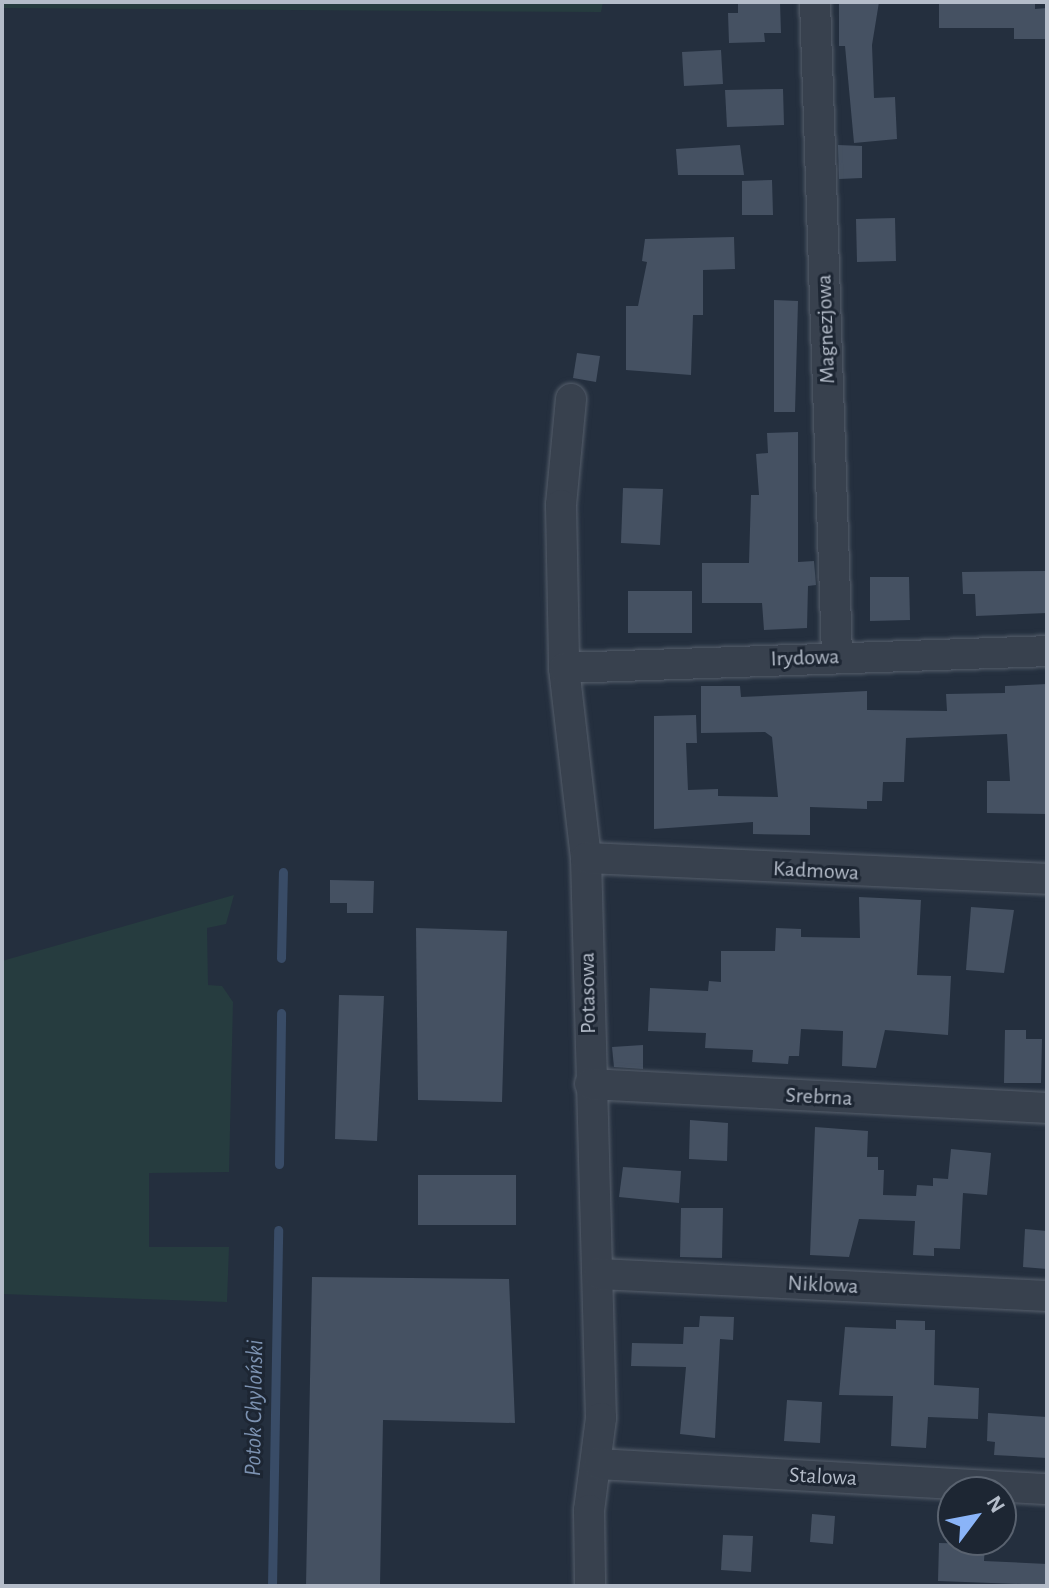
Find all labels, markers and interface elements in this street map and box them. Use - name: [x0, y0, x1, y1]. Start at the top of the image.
- street label: Magnezjowa: [811, 274, 841, 384]
- street label: Irydowa: [770, 644, 840, 672]
- street label: Kadmowa: [772, 856, 860, 886]
- street label: Potasowa: [574, 952, 602, 1034]
- street label: Srebrna: [785, 1082, 853, 1112]
- street label: Niklowa: [787, 1270, 859, 1300]
- water label: Potok Chyloński: [239, 1339, 271, 1477]
- street label: Stalowa: [788, 1462, 858, 1492]
- north arrow: [937, 1476, 1017, 1556]
- text: N: [982, 1492, 1009, 1517]

